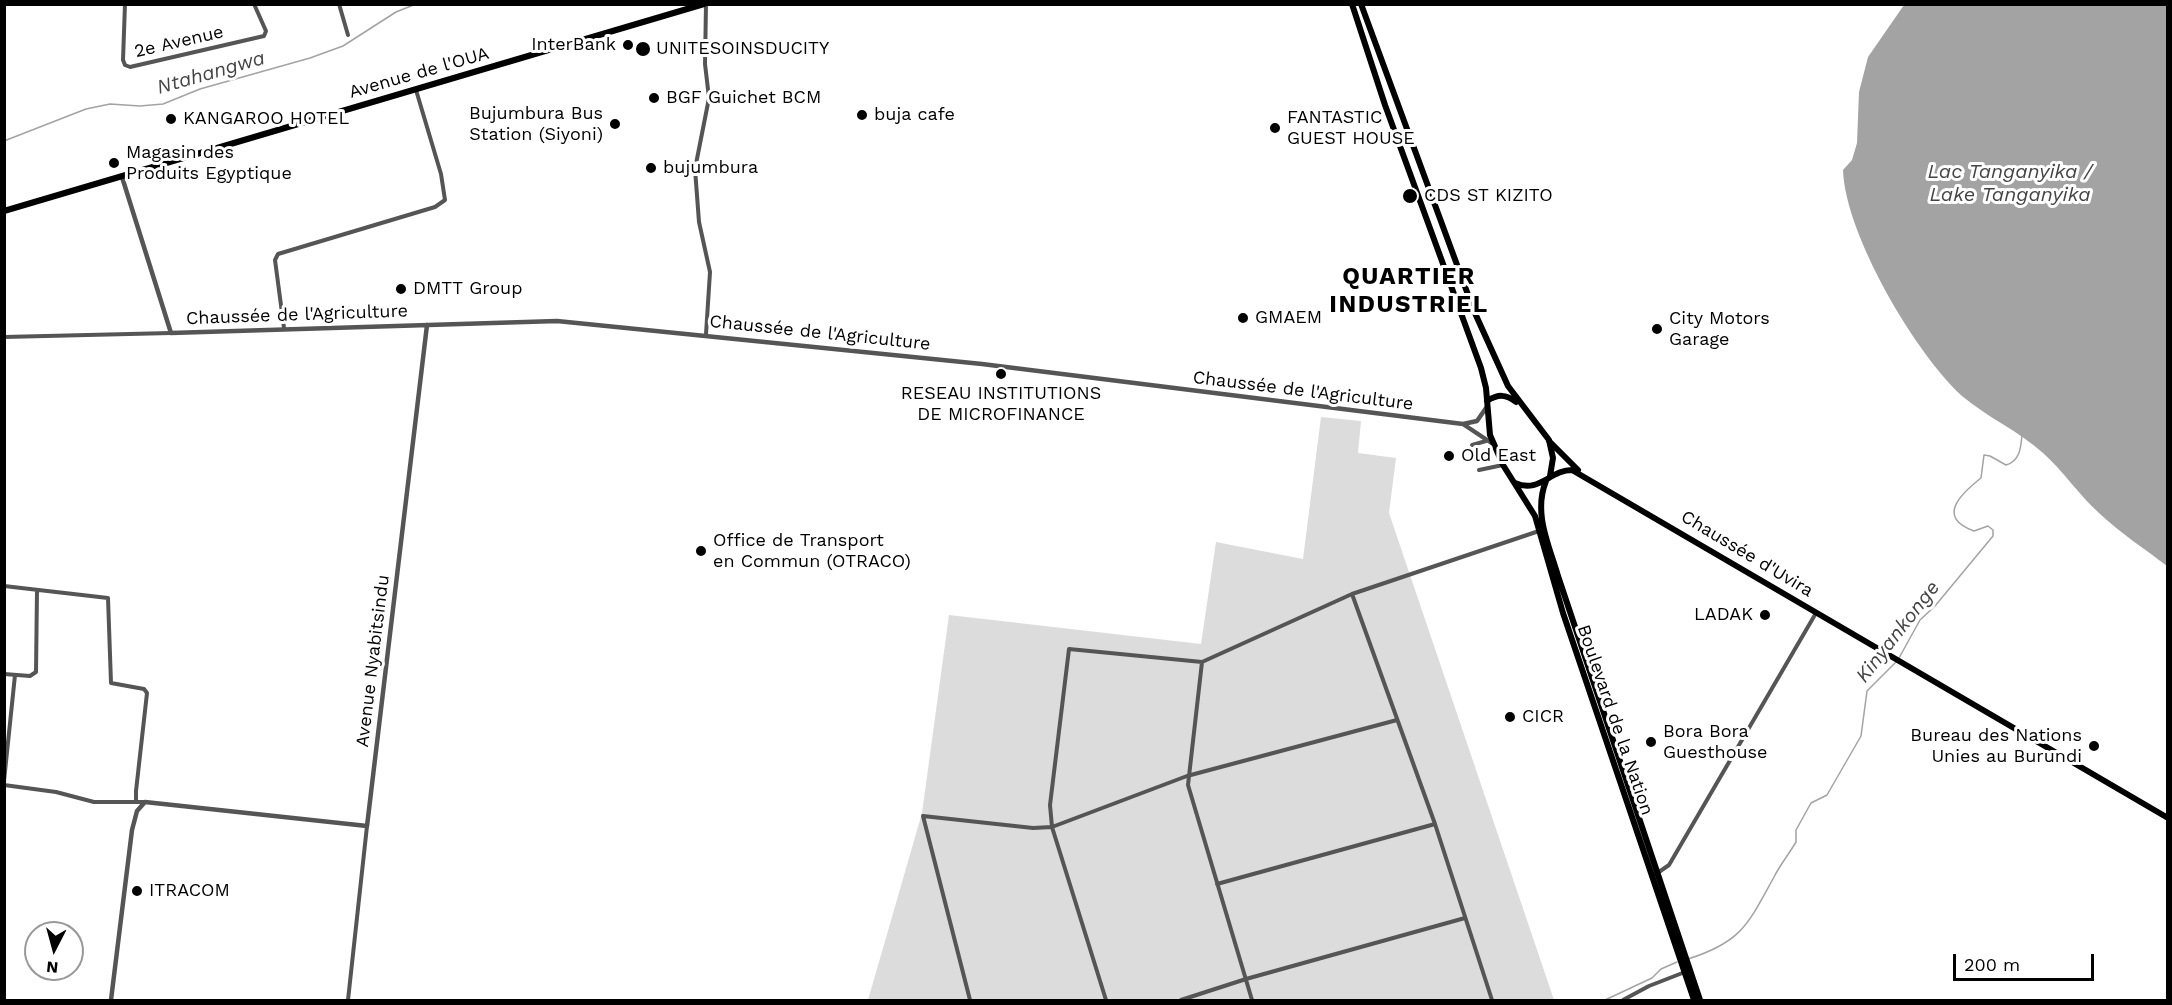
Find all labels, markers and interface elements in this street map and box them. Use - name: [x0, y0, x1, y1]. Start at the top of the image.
- street label: 2e Avenue: [132, 21, 226, 63]
- place label: InterBank: [531, 34, 616, 56]
- marker: InterBank: [621, 38, 635, 52]
- place label: UNITESOINSDUCITY: [656, 38, 829, 60]
- marker: UNITESOINSDUCITY: [634, 40, 652, 58]
- street label: Avenue de l'OUA: [347, 43, 491, 103]
- water label: Ntahangwa: [154, 46, 268, 100]
- place label: BGF Guichet BCM: [666, 87, 821, 109]
- marker: BGF Guichet BCM: [647, 91, 661, 105]
- place label: Bujumbura Bus Station (Siyoni): [469, 103, 603, 146]
- place label: buja cafe: [874, 104, 955, 126]
- place label: FANTASTIC GUEST HOUSE: [1287, 107, 1415, 150]
- place label: KANGAROO HOTEL: [183, 108, 349, 130]
- marker: buja cafe: [855, 108, 869, 122]
- marker: KANGAROO HOTEL: [164, 112, 178, 126]
- marker: Bujumbura Bus Station (Siyoni): [608, 117, 622, 131]
- marker: FANTASTIC GUEST HOUSE: [1268, 121, 1282, 135]
- place label: Magasin des Produits Egyptique: [126, 142, 292, 184]
- marker: Magasin des Produits Egyptique: [107, 156, 121, 170]
- place label: bujumbura: [663, 157, 758, 179]
- water label: Lac Tanganyika / Lake Tanganyika: [1928, 160, 2092, 207]
- marker: bujumbura: [644, 161, 658, 175]
- place label: CDS ST KIZITO: [1424, 185, 1553, 207]
- marker: CDS ST KIZITO: [1401, 187, 1419, 205]
- district label: QUARTIER INDUSTRIEL: [1329, 263, 1489, 319]
- place label: DMTT Group: [413, 278, 523, 300]
- marker: DMTT Group: [394, 282, 408, 296]
- street label: Chaussée de l'Agriculture: [186, 300, 408, 330]
- place label: GMAEM: [1255, 307, 1322, 329]
- place label: City Motors Garage: [1669, 308, 1770, 350]
- street label: Chaussée de l'Agriculture: [709, 311, 931, 355]
- marker: GMAEM: [1236, 311, 1250, 325]
- marker: City Motors Garage: [1650, 322, 1664, 336]
- marker: RESEAU INSTITUTIONS DE MICROFINANCE: [994, 367, 1008, 381]
- street label: Chaussée de l'Agriculture: [1192, 367, 1414, 415]
- place label: RESEAU INSTITUTIONS DE MICROFINANCE: [901, 383, 1101, 426]
- place label: Old East: [1461, 445, 1536, 467]
- marker: Old East: [1442, 449, 1456, 463]
- street label: Chaussée d'Uvira: [1677, 506, 1817, 602]
- place label: Office de Transport en Commun (OTRACO): [713, 530, 911, 572]
- marker: Office de Transport en Commun (OTRACO): [694, 544, 708, 558]
- street label: Avenue Nyabitsindu: [352, 573, 394, 749]
- water label: Kinyankonge: [1851, 576, 1945, 688]
- place label: LADAK: [1694, 604, 1753, 626]
- marker: LADAK: [1758, 608, 1772, 622]
- street label: Boulevard de la Nation: [1572, 622, 1658, 818]
- place label: CICR: [1522, 706, 1564, 728]
- marker: CICR: [1503, 710, 1517, 724]
- place label: Bora Bora Guesthouse: [1663, 721, 1767, 764]
- place label: Bureau des Nations Unies au Burundi: [1910, 725, 2082, 768]
- marker: Bora Bora Guesthouse: [1644, 735, 1658, 749]
- marker: Bureau des Nations Unies au Burundi: [2087, 739, 2101, 753]
- place label: ITRACOM: [149, 880, 230, 902]
- marker: ITRACOM: [130, 884, 144, 898]
- north arrow: [24, 921, 84, 981]
- scale bar: [1956, 942, 2097, 980]
- text: 200 m: [1964, 954, 2020, 975]
- text: N: [45, 957, 59, 977]

